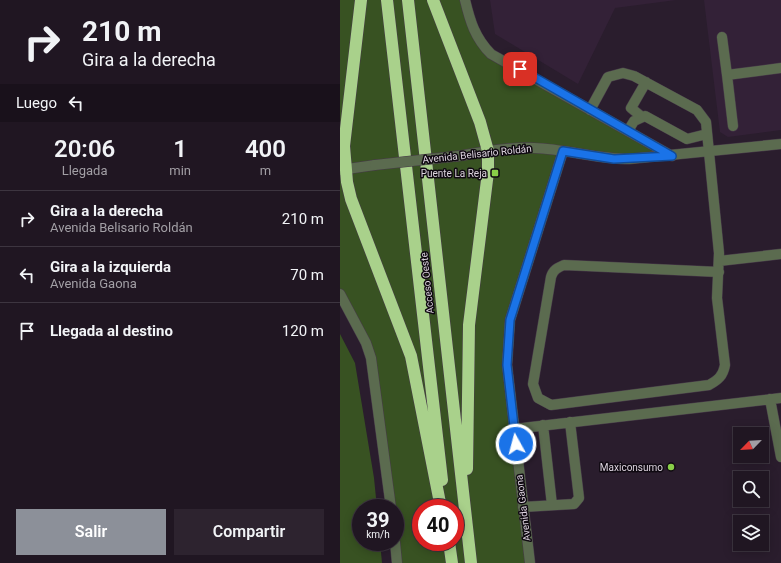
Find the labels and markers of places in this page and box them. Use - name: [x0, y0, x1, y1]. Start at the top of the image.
- pin: [503, 52, 537, 86]
- place label: Puente La Reja: [421, 168, 487, 179]
- marker: Puente La Reja: [490, 168, 500, 178]
- place label: Maxiconsumo: [600, 462, 663, 473]
- marker: Maxiconsumo: [666, 462, 676, 472]

